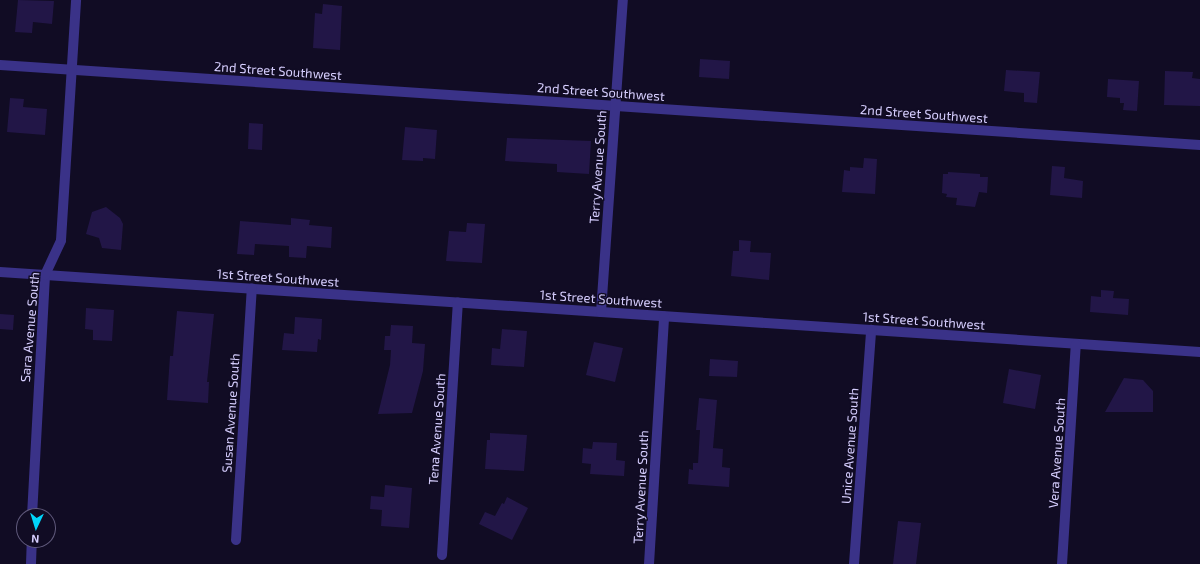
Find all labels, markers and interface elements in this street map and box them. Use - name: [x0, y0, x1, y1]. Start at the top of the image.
- street label: 2nd Street Southwest: [214, 59, 342, 83]
- street label: 2nd Street Southwest: [537, 80, 665, 104]
- street label: 2nd Street Southwest: [860, 102, 988, 126]
- street label: Terry Avenue South: [586, 109, 610, 225]
- street label: 1st Street Southwest: [216, 266, 340, 290]
- street label: Sara Avenue South: [17, 271, 43, 383]
- street label: 1st Street Southwest: [539, 287, 663, 311]
- street label: 1st Street Southwest: [862, 309, 986, 333]
- street label: Susan Avenue South: [219, 353, 243, 473]
- street label: Tena Avenue South: [425, 373, 449, 485]
- street label: Unice Avenue South: [838, 387, 862, 505]
- street label: Vera Avenue South: [1045, 397, 1069, 509]
- street label: Terry Avenue South: [630, 430, 652, 544]
- north arrow: [16, 508, 56, 548]
- text: N: [31, 533, 40, 546]

